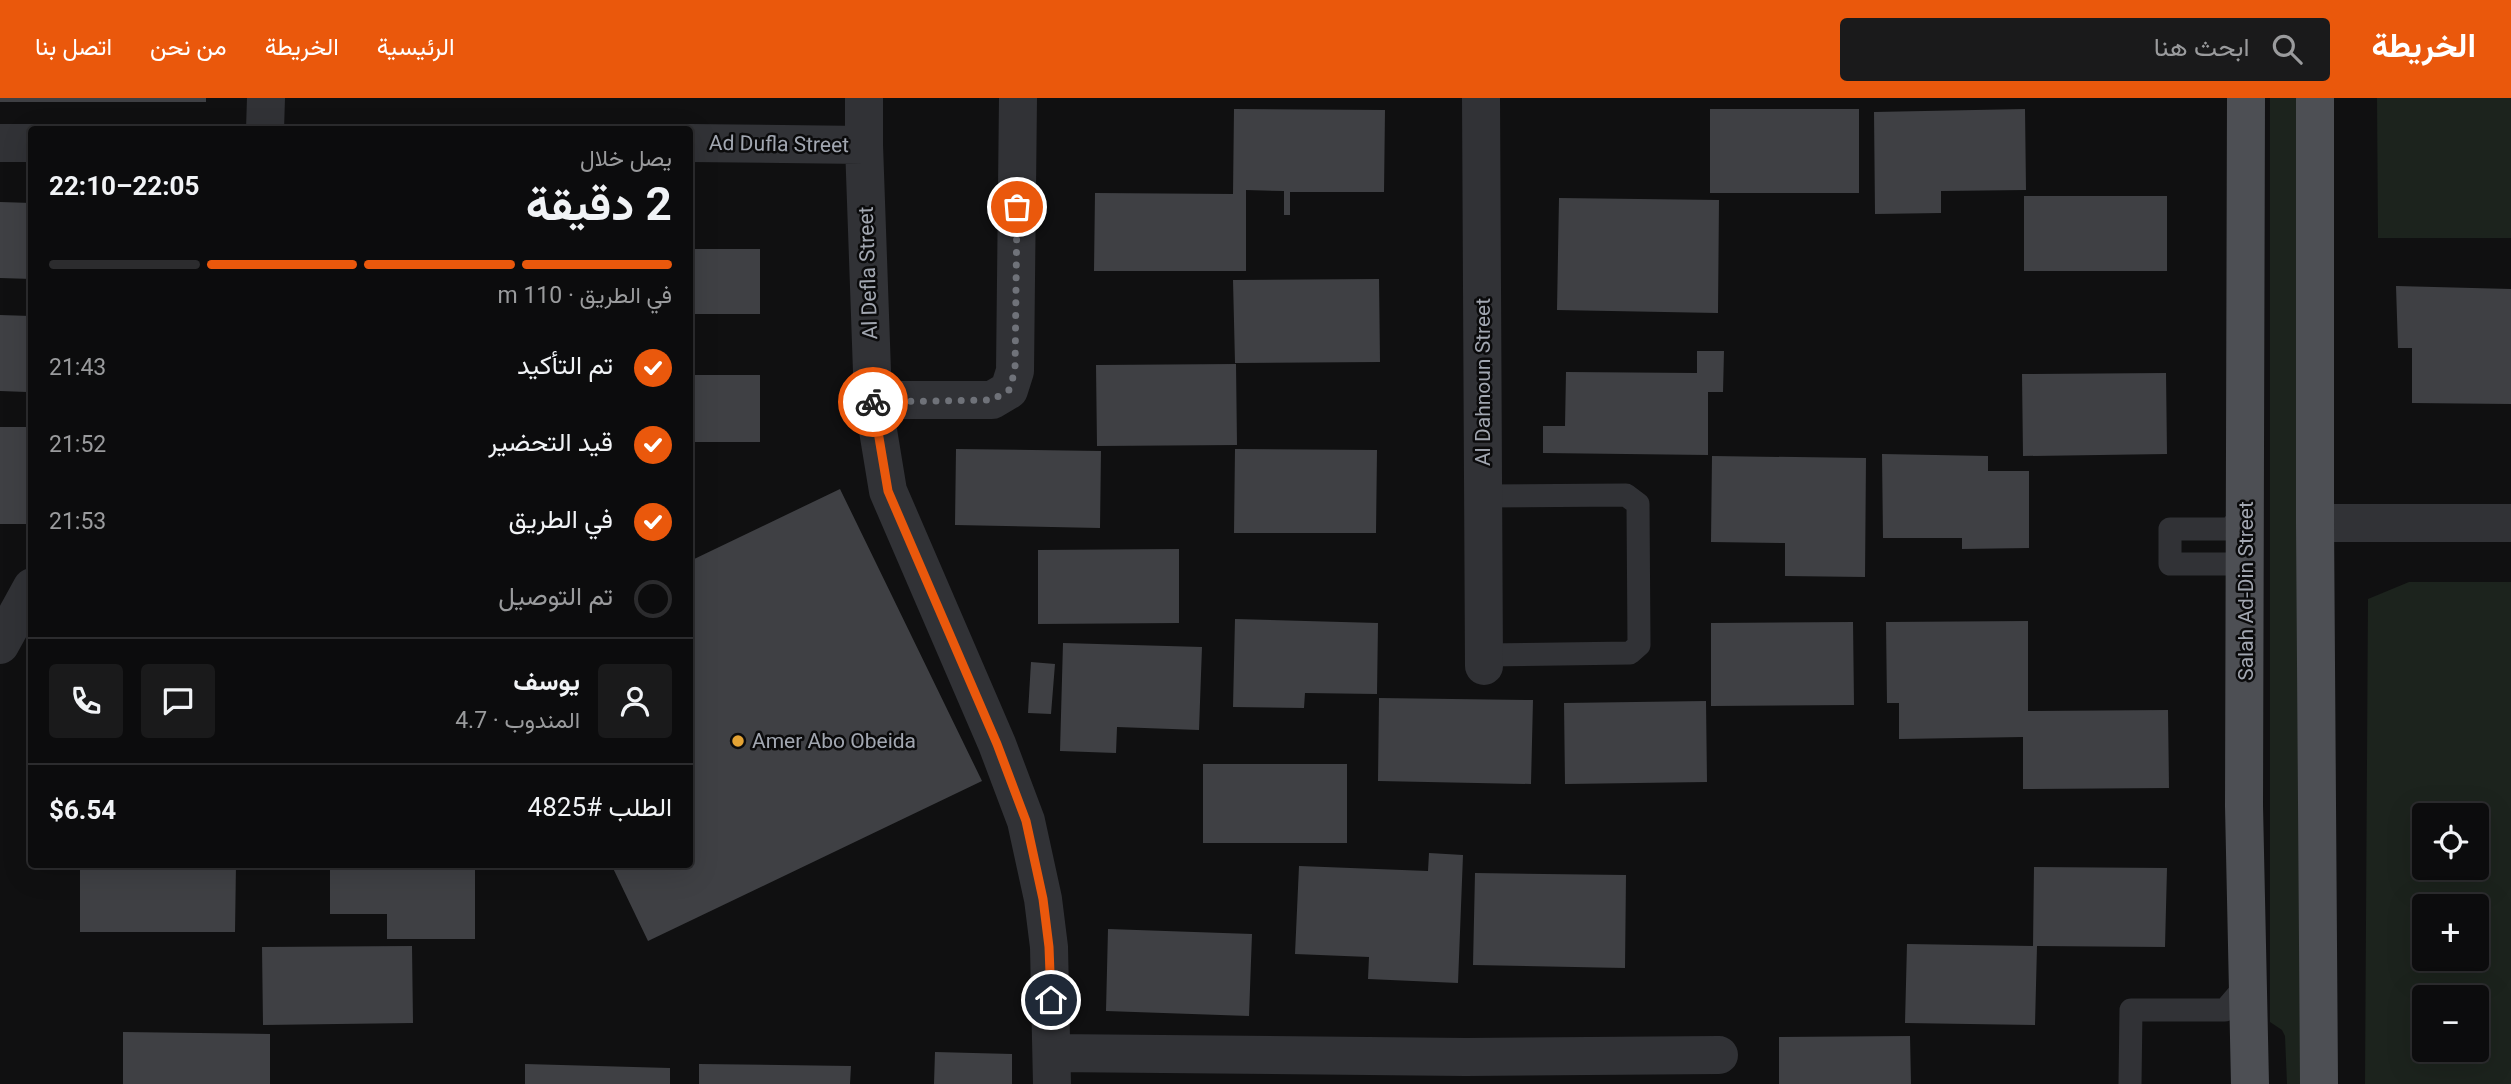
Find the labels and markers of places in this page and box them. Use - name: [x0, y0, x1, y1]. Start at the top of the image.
- pin: [987, 177, 1047, 237]
- place label: Amer Abo Obeida: [752, 729, 916, 753]
- marker: Amer Abo Obeida: [730, 733, 746, 749]
- pin: [1021, 970, 1081, 1030]

